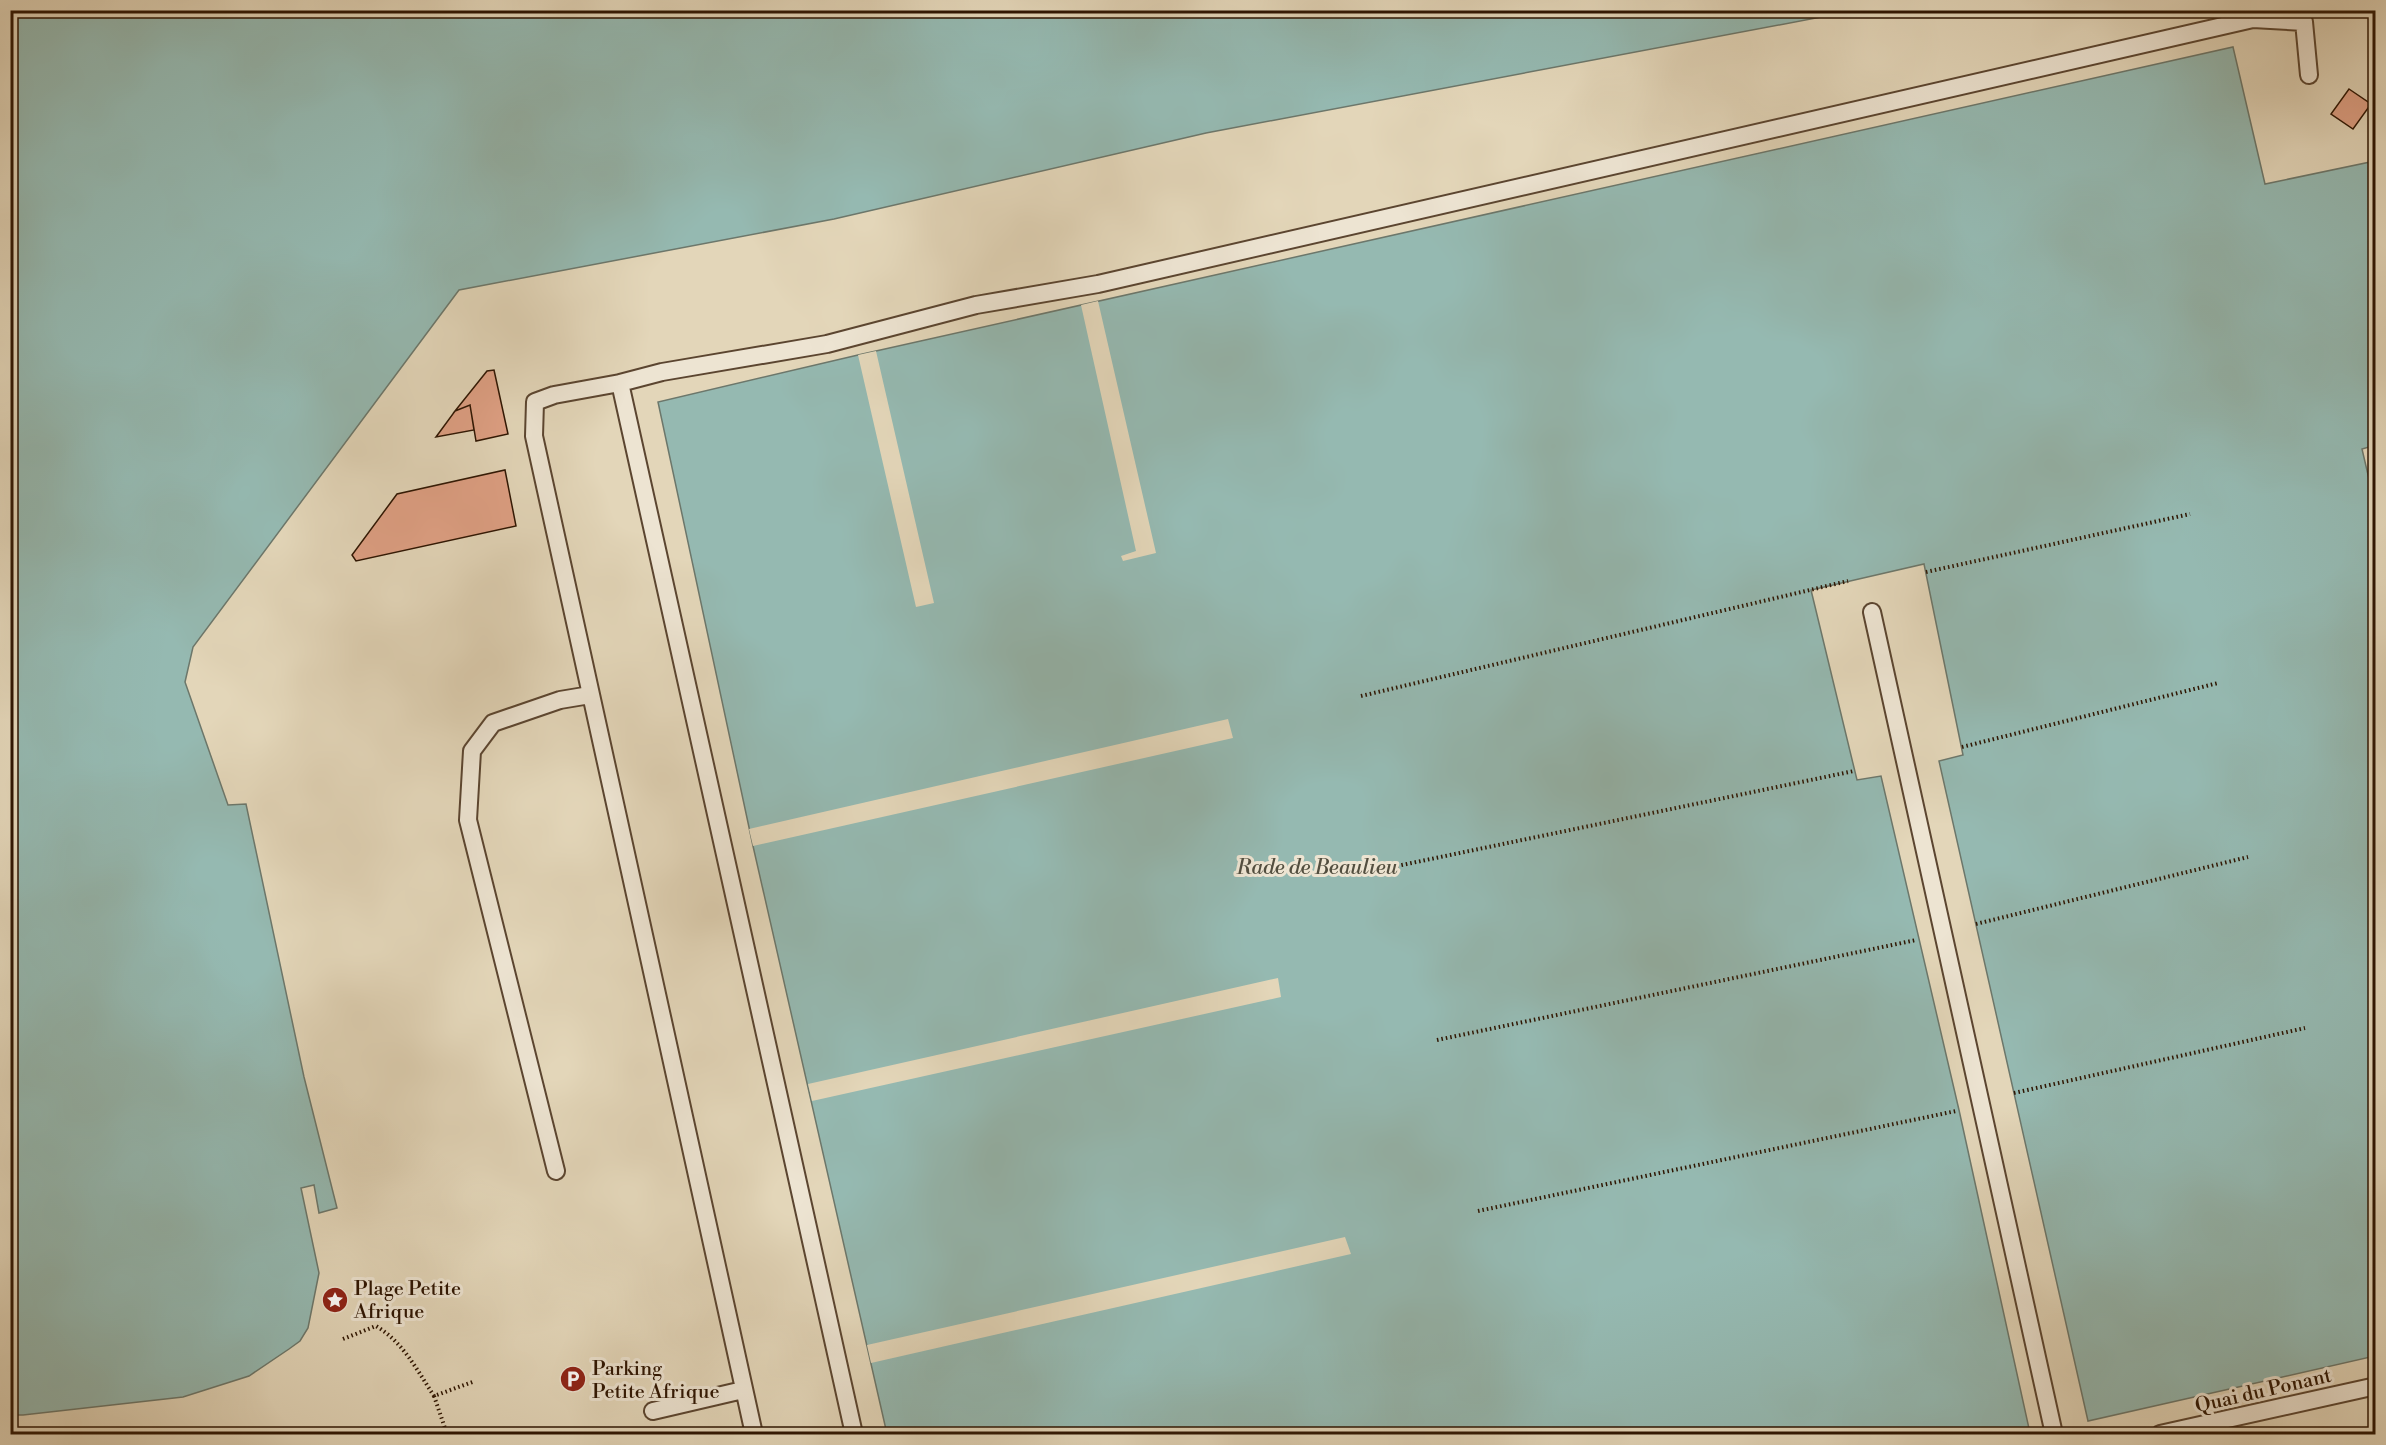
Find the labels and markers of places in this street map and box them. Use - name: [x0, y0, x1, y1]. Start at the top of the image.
- place label: Plage Petite Afrique: [353, 1277, 461, 1325]
- place icon: Plage Petite Afrique: [320, 1285, 350, 1315]
- place label: Parking Petite Afrique: [592, 1357, 720, 1405]
- parking icon: Parking Petite Afrique: [558, 1364, 588, 1394]

